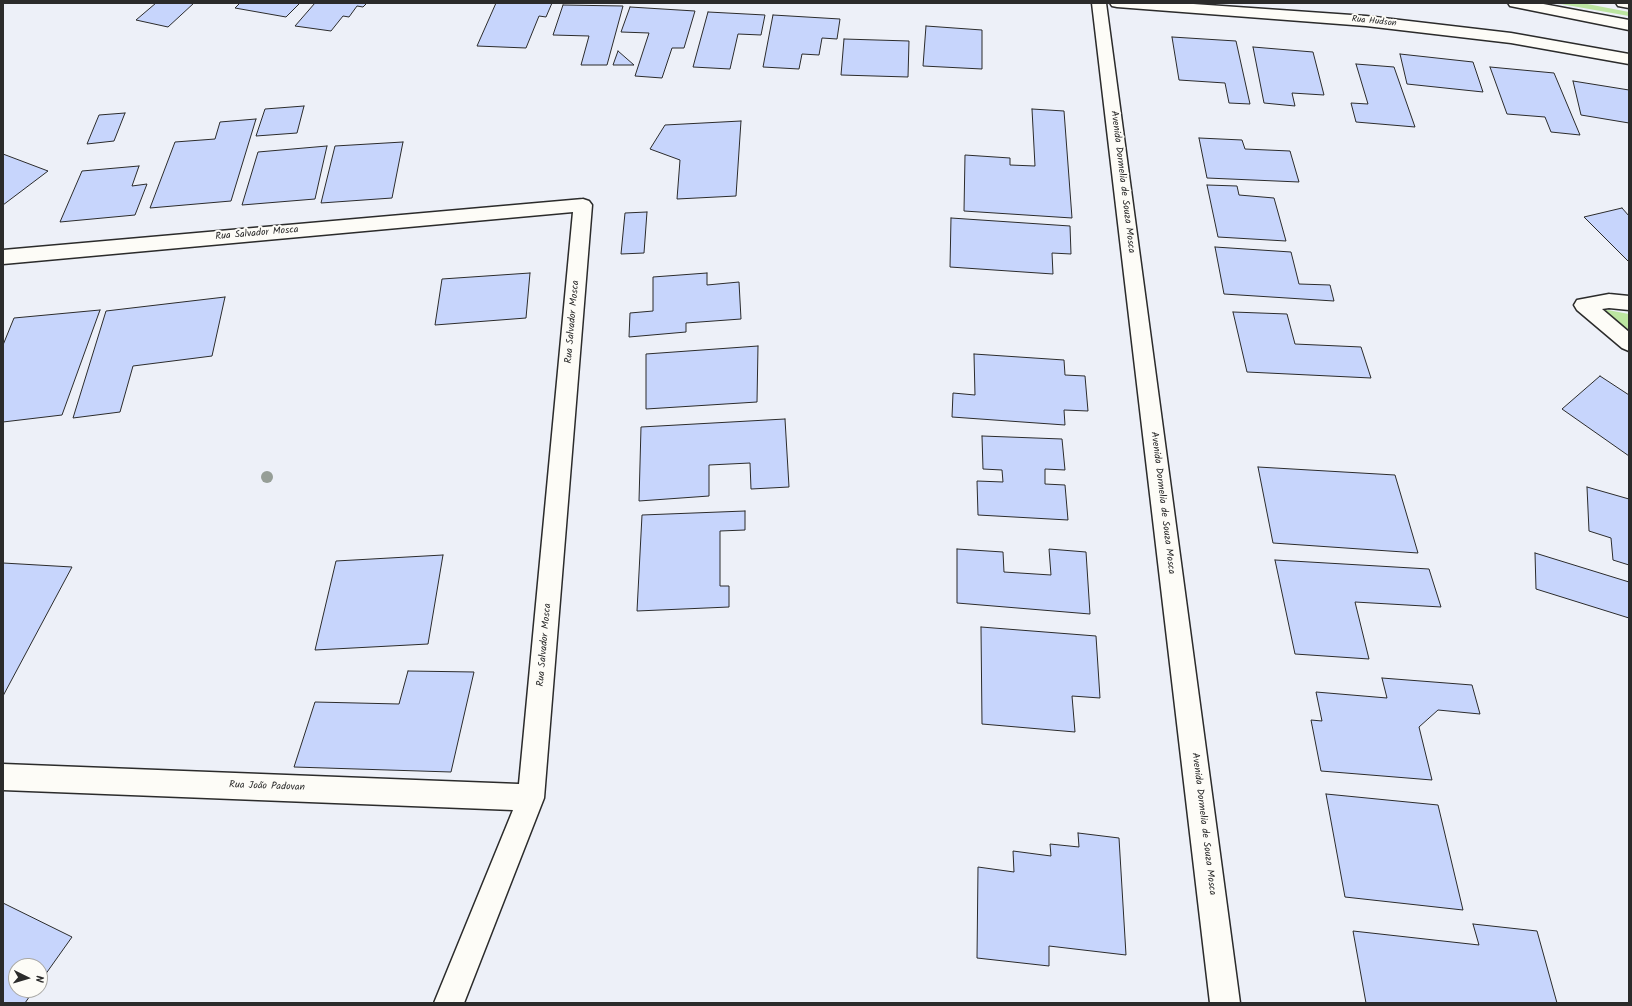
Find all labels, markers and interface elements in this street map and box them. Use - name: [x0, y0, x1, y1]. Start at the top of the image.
- street label: Rua Hudson: [1351, 14, 1397, 30]
- street label: Avenida Dormelia de Souza Mosca: [1107, 110, 1137, 254]
- street label: Rua Salvador Mosca: [215, 224, 299, 244]
- street label: Rua Salvador Mosca: [563, 280, 583, 364]
- street label: Avenida Dormelia de Souza Mosca: [1147, 431, 1177, 575]
- street label: Rua Salvador Mosca: [535, 603, 555, 687]
- street label: Avenida Dormelia de Souza Mosca: [1188, 752, 1218, 896]
- street label: Rua João Padovan: [229, 780, 305, 794]
- north arrow: [8, 958, 48, 998]
- text: N: [30, 975, 48, 983]

